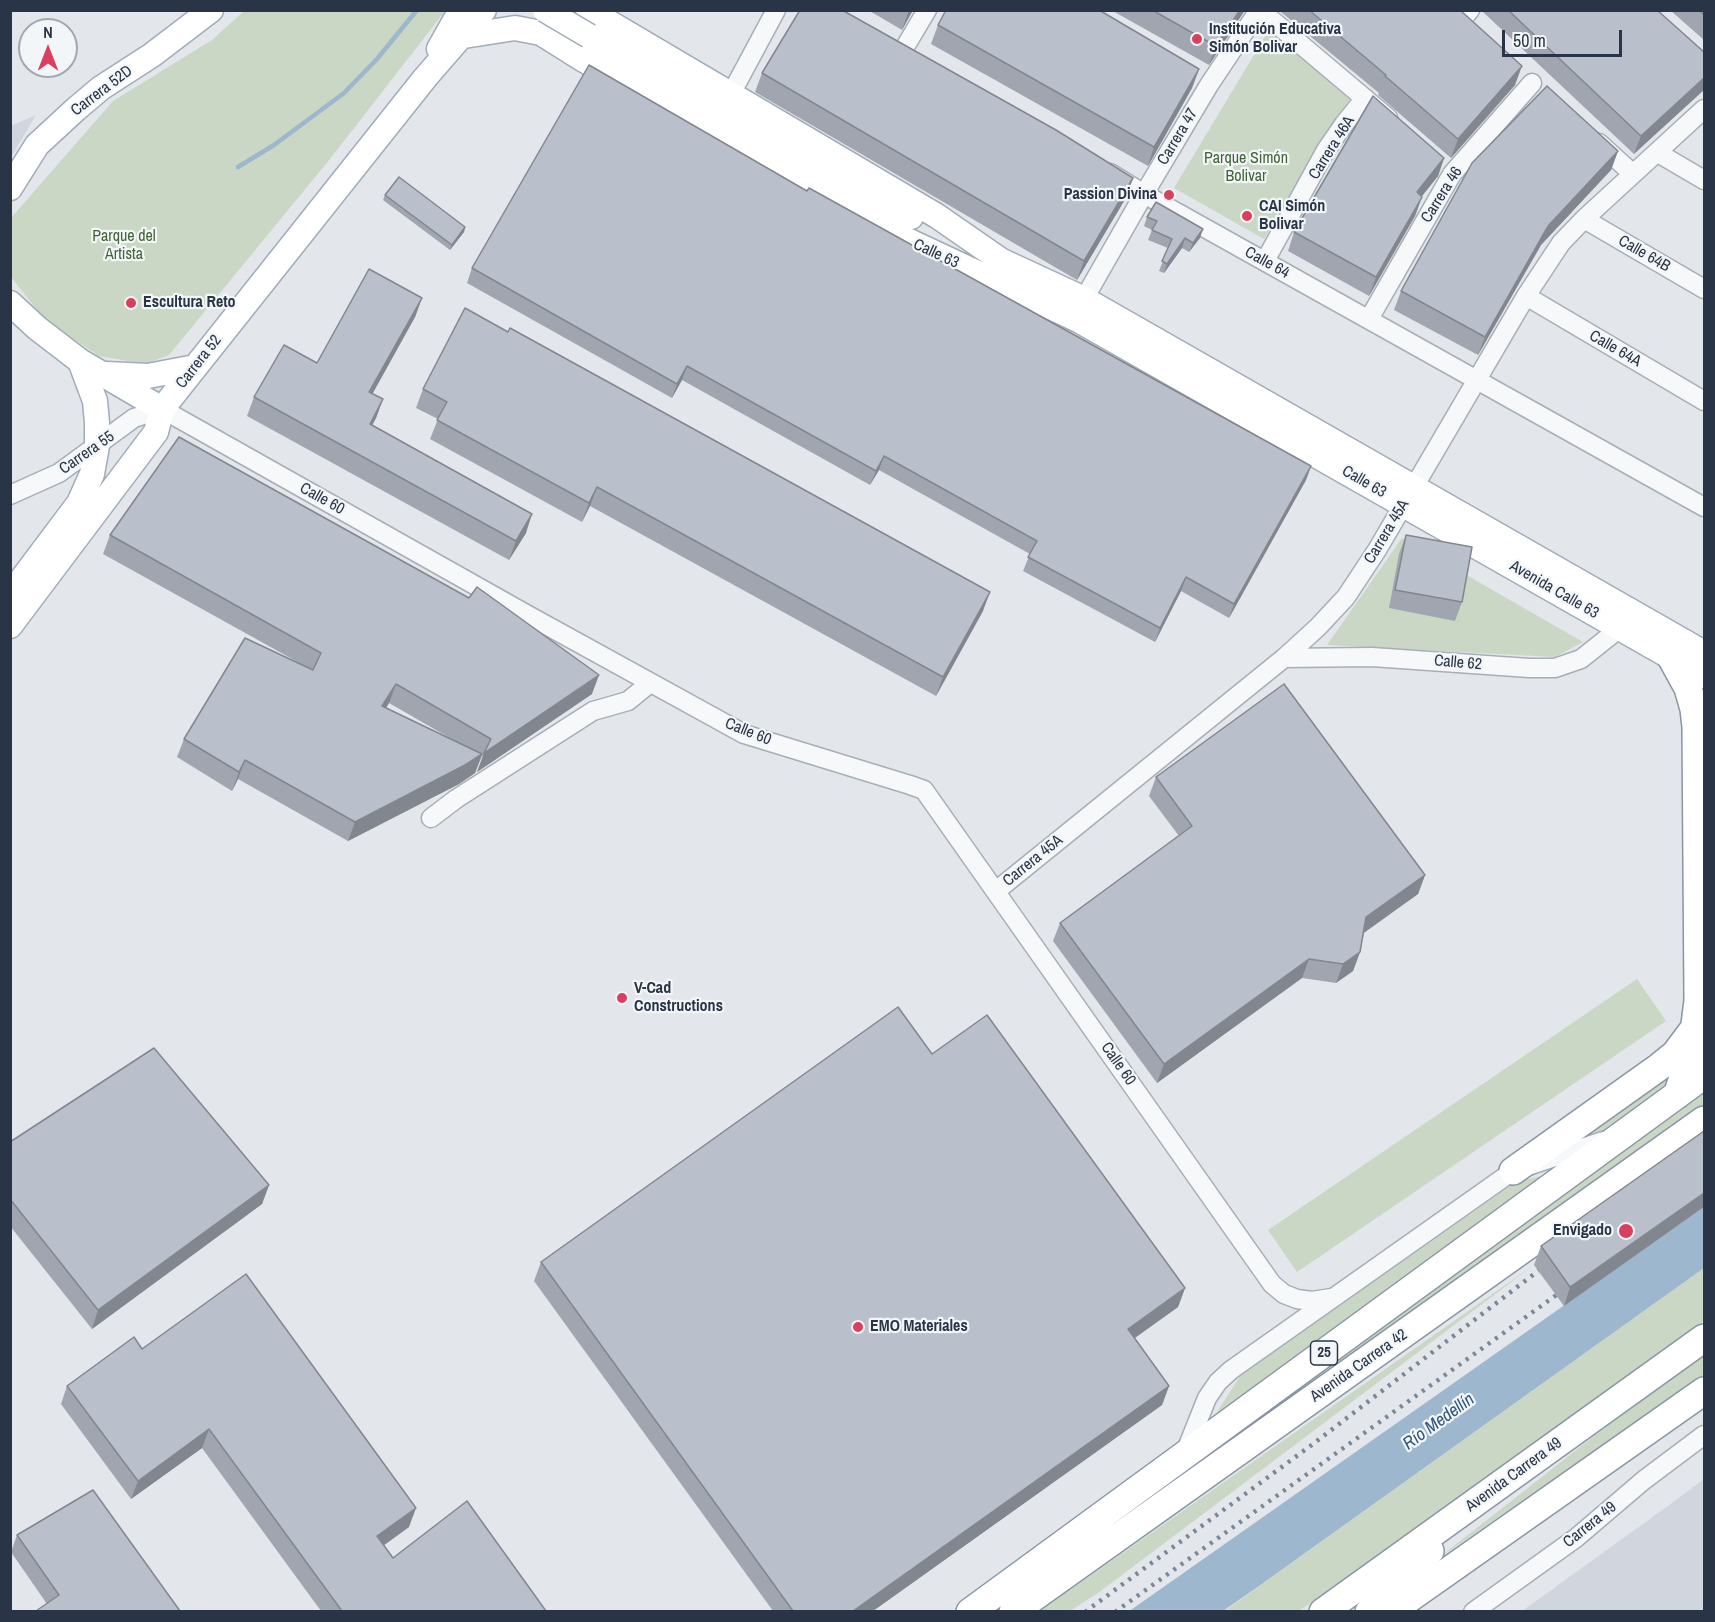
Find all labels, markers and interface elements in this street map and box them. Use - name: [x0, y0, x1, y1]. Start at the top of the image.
- north arrow: [18, 18, 78, 78]
- scale bar: [1505, 18, 1625, 56]
- place label: Institución Educativa Simón Bolivar: [1209, 20, 1341, 58]
- text: N: [43, 21, 53, 43]
- text: 50 m: [1513, 28, 1546, 53]
- marker: Institución Educativa Simón Bolivar: [1190, 32, 1204, 46]
- street label: Carrera 52D: [67, 62, 137, 120]
- street label: Carrera 47: [1154, 105, 1202, 169]
- street label: Carrera 46A: [1305, 113, 1359, 183]
- park label: Parque Simón Bolivar: [1204, 149, 1288, 187]
- street label: Carrera 46: [1417, 163, 1467, 227]
- place label: Passion Divina: [1064, 185, 1157, 205]
- marker: Passion Divina: [1162, 188, 1176, 202]
- place label: CAI Simón Bolivar: [1259, 197, 1325, 235]
- marker: CAI Simón Bolivar: [1240, 209, 1254, 223]
- park label: Parque del Artista: [92, 227, 156, 265]
- street label: Calle 64B: [1615, 231, 1673, 277]
- street label: Calle 63: [910, 235, 962, 273]
- street label: Calle 64: [1241, 243, 1293, 283]
- place label: Escultura Reto: [143, 293, 236, 313]
- marker: Escultura Reto: [124, 296, 138, 310]
- street label: Calle 64A: [1586, 326, 1644, 372]
- street label: Carrera 52: [172, 331, 226, 393]
- street label: Carrera 55: [56, 427, 118, 479]
- street label: Calle 63: [1338, 462, 1390, 502]
- street label: Calle 60: [296, 479, 348, 519]
- street label: Carrera 45A: [1360, 496, 1414, 568]
- street label: Avenida Calle 63: [1506, 557, 1602, 623]
- street label: Calle 62: [1433, 651, 1483, 675]
- street label: Calle 60: [722, 714, 774, 750]
- street label: Carrera 45A: [999, 831, 1067, 891]
- place label: V-Cad Constructions: [634, 979, 723, 1017]
- marker: V-Cad Constructions: [615, 991, 629, 1005]
- street label: Calle 60: [1096, 1039, 1140, 1089]
- place label: Envigado: [1553, 1221, 1612, 1241]
- marker: Envigado: [1617, 1222, 1635, 1240]
- place label: EMO Materiales: [870, 1317, 968, 1337]
- marker: EMO Materiales: [851, 1320, 865, 1334]
- street label: Avenida Carrera 42: [1307, 1325, 1411, 1407]
- road number: 25: [1310, 1341, 1338, 1365]
- water label: Río Medellín: [1399, 1389, 1479, 1455]
- street label: Avenida Carrera 49: [1462, 1434, 1566, 1516]
- street label: Carrera 49: [1560, 1498, 1620, 1552]

